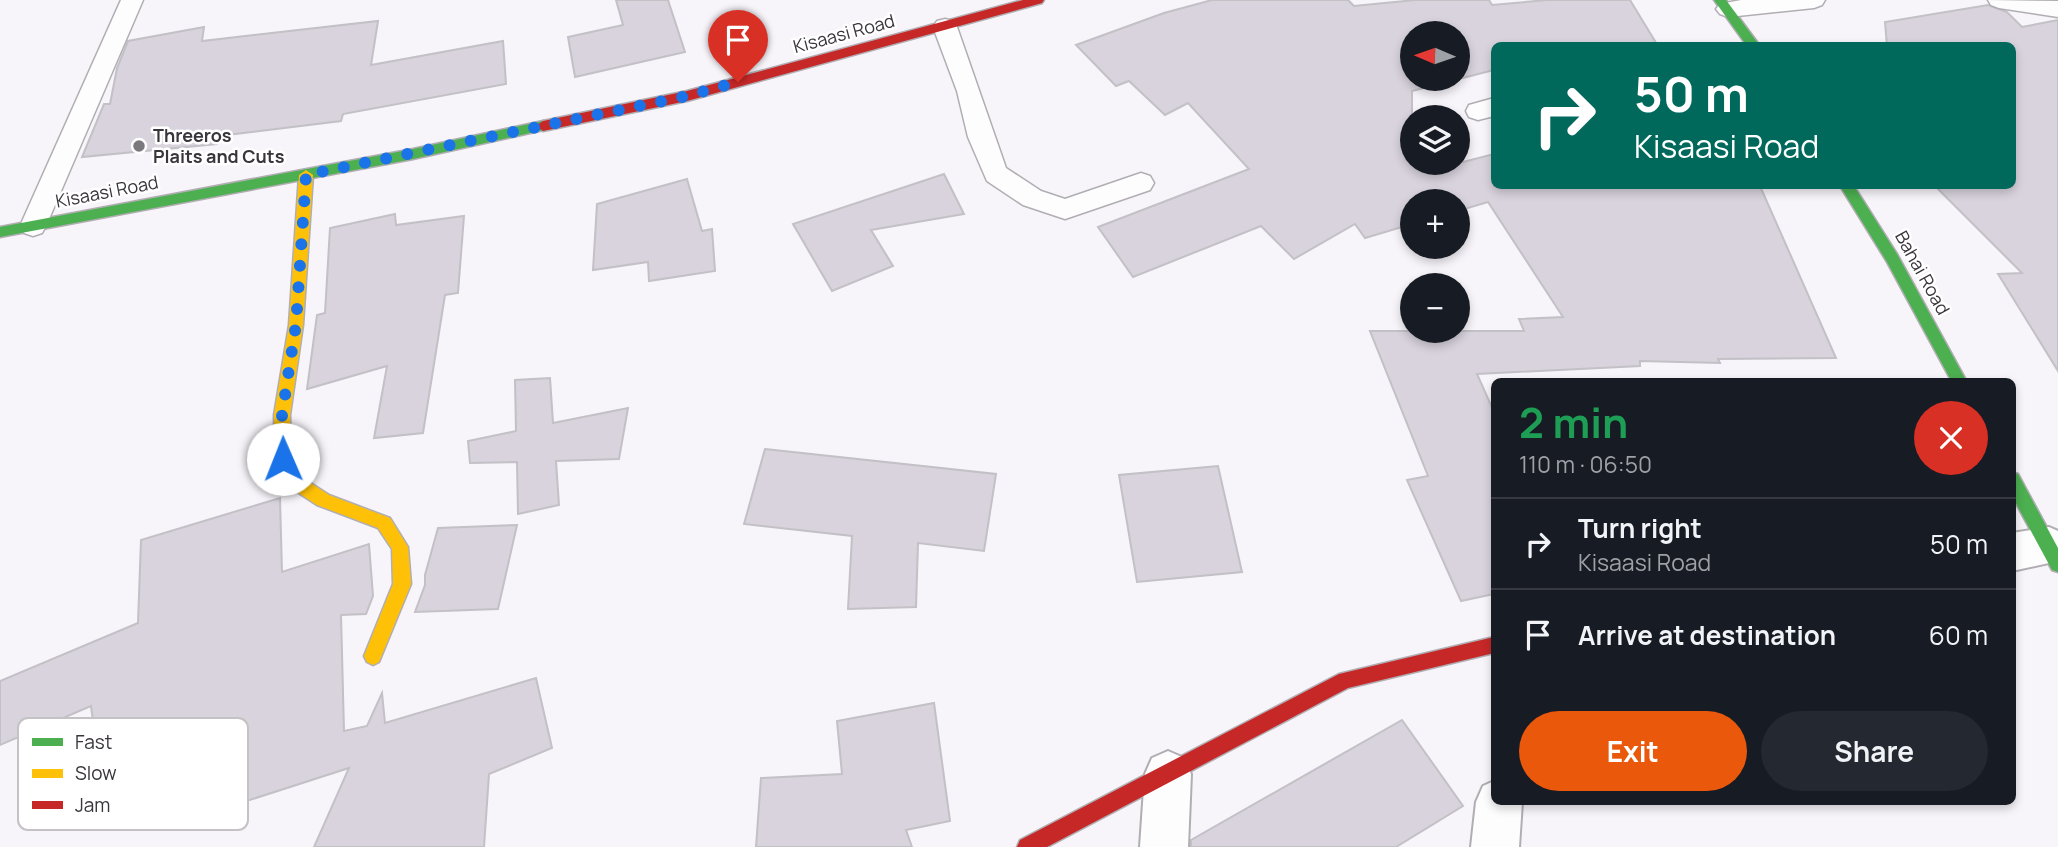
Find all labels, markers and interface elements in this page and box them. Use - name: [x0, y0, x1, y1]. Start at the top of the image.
- street label: Kisaasi Road: [790, 8, 897, 58]
- pin: [708, 10, 768, 82]
- icon: arrive: [719, 21, 757, 59]
- north arrow: [1400, 21, 1470, 91]
- map controls: [1400, 21, 1470, 343]
- text: 50 m: [1634, 60, 1749, 127]
- icon: right: [1519, 70, 1610, 161]
- button: layers: [1400, 105, 1470, 175]
- place label: Threeros Plaits and Cuts: [153, 123, 285, 168]
- text: Kisaasi Road: [1634, 124, 1819, 168]
- marker: Threeros Plaits and Cuts: [131, 138, 147, 154]
- street label: Kisaasi Road: [53, 169, 160, 213]
- button: +: [1400, 189, 1470, 259]
- street label: Bahai Road: [1890, 226, 1956, 319]
- button: −: [1400, 273, 1470, 343]
- text: 2 min: [1519, 393, 1628, 451]
- button: close: [1914, 401, 1988, 475]
- position arrow: [246, 422, 320, 496]
- text: 110 m · 06:50: [1519, 448, 1652, 480]
- text: Turn right: [1578, 510, 1702, 546]
- icon: right: [1519, 525, 1557, 563]
- text: 50 m: [1930, 526, 1988, 562]
- text: Kisaasi Road: [1578, 546, 1711, 578]
- icon: arrive: [1519, 616, 1557, 654]
- text: Arrive at destination: [1578, 617, 1836, 653]
- text: 60 m: [1929, 617, 1988, 653]
- button: Exit: [1519, 711, 1747, 791]
- button: Share: [1761, 711, 1988, 791]
- legend: [18, 718, 248, 830]
- text: Fast: [75, 729, 112, 755]
- text: Slow: [75, 760, 117, 786]
- text: Jam: [75, 792, 110, 818]

